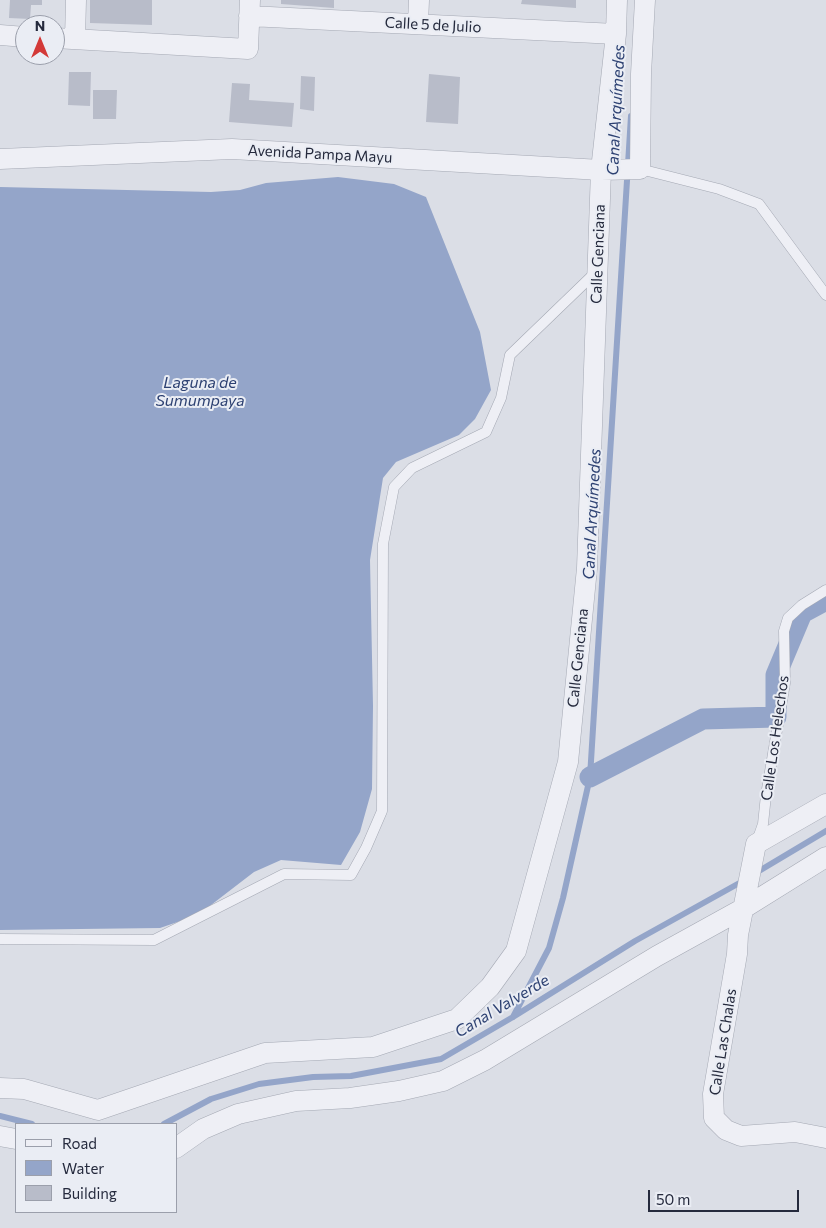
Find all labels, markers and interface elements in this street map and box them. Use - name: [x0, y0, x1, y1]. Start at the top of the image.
- street label: Calle 5 de Julio: [384, 13, 482, 37]
- north arrow: [15, 15, 65, 65]
- text: N: [35, 17, 45, 34]
- water label: Canal Arquímedes: [603, 44, 629, 176]
- street label: Avenida Pampa Mayu: [247, 141, 393, 167]
- street label: Calle Genciana: [587, 204, 609, 304]
- water label: Laguna de Sumumpaya: [155, 373, 245, 411]
- water label: Canal Arquímedes: [579, 448, 605, 580]
- street label: Calle Genciana: [564, 608, 592, 708]
- street label: Calle Los Helechos: [757, 674, 793, 802]
- water label: Canal Valverde: [451, 970, 553, 1042]
- street label: Calle Las Chalas: [706, 987, 740, 1097]
- legend: [15, 1123, 178, 1213]
- text: Road: [62, 1134, 97, 1152]
- text: Water: [62, 1159, 104, 1177]
- scale bar: [651, 1180, 802, 1212]
- text: Building: [62, 1184, 117, 1202]
- text: 50 m: [656, 1190, 690, 1208]

